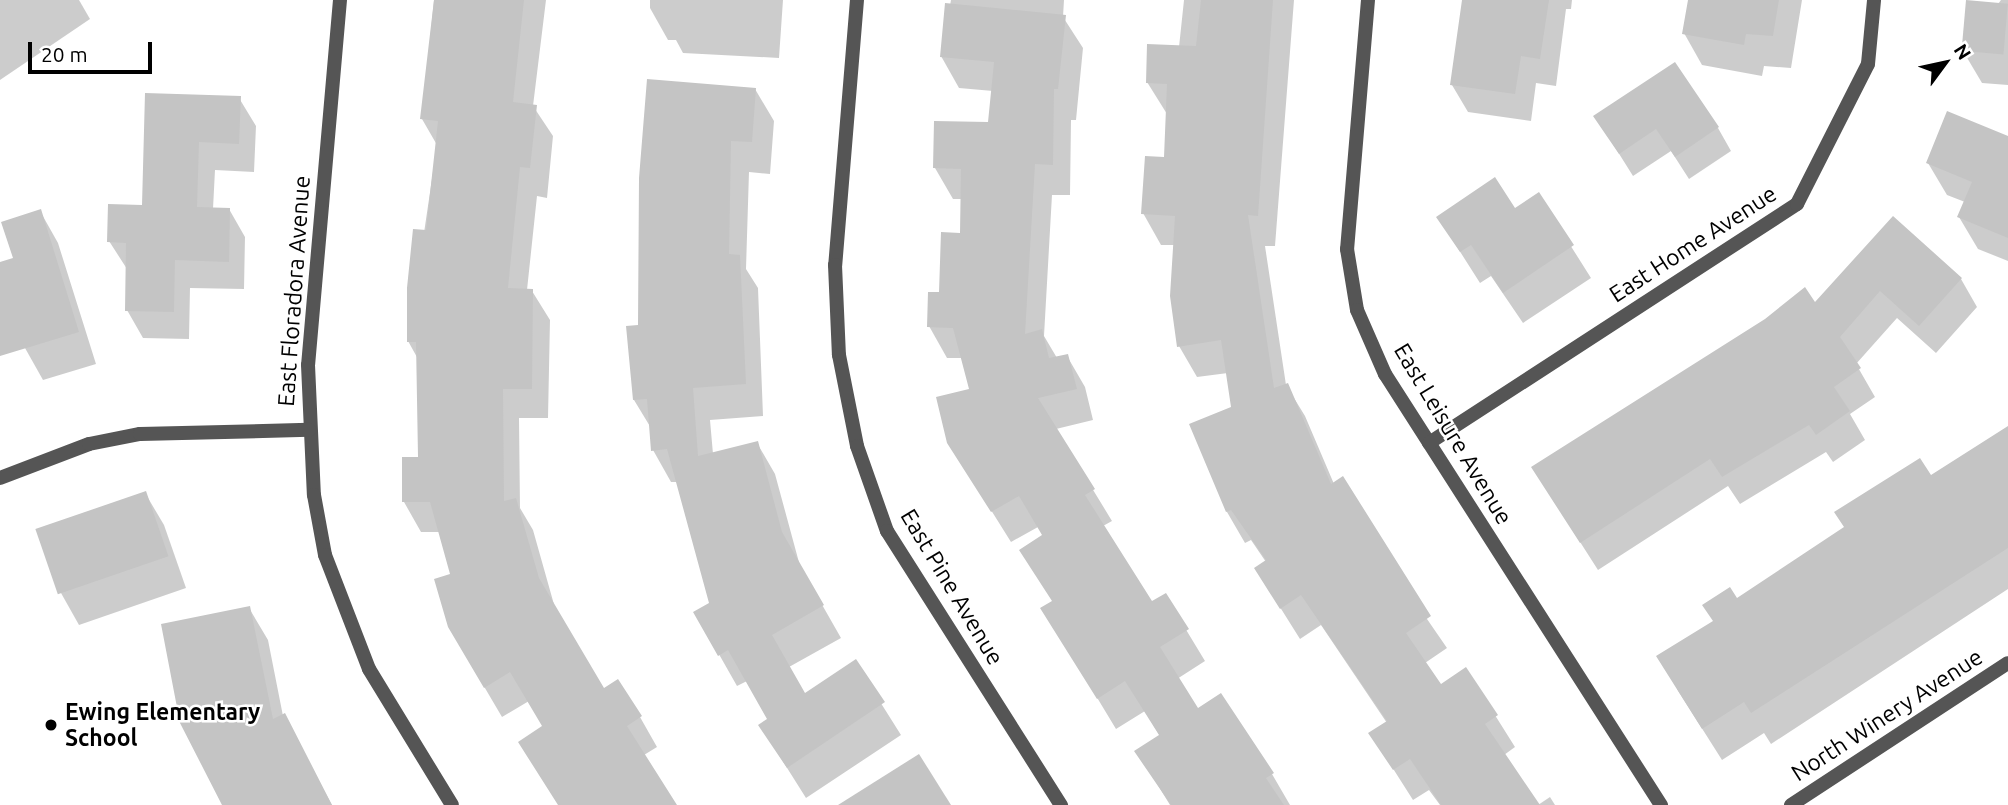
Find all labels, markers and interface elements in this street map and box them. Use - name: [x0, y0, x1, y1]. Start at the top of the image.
- scale bar: [32, 28, 156, 72]
- north arrow: [1910, 28, 1980, 98]
- text: N: [1950, 40, 1976, 64]
- text: 20 m: [41, 42, 88, 66]
- street label: East Floradora Avenue: [272, 175, 316, 407]
- street label: East Home Avenue: [1604, 180, 1782, 308]
- street label: East Leisure Avenue: [1388, 339, 1518, 529]
- street label: East Pine Avenue: [895, 504, 1009, 670]
- street label: North Winery Avenue: [1786, 643, 1988, 787]
- place label: Ewing Elementary School: [65, 698, 260, 752]
- marker: Ewing Elementary School: [43, 717, 59, 733]

